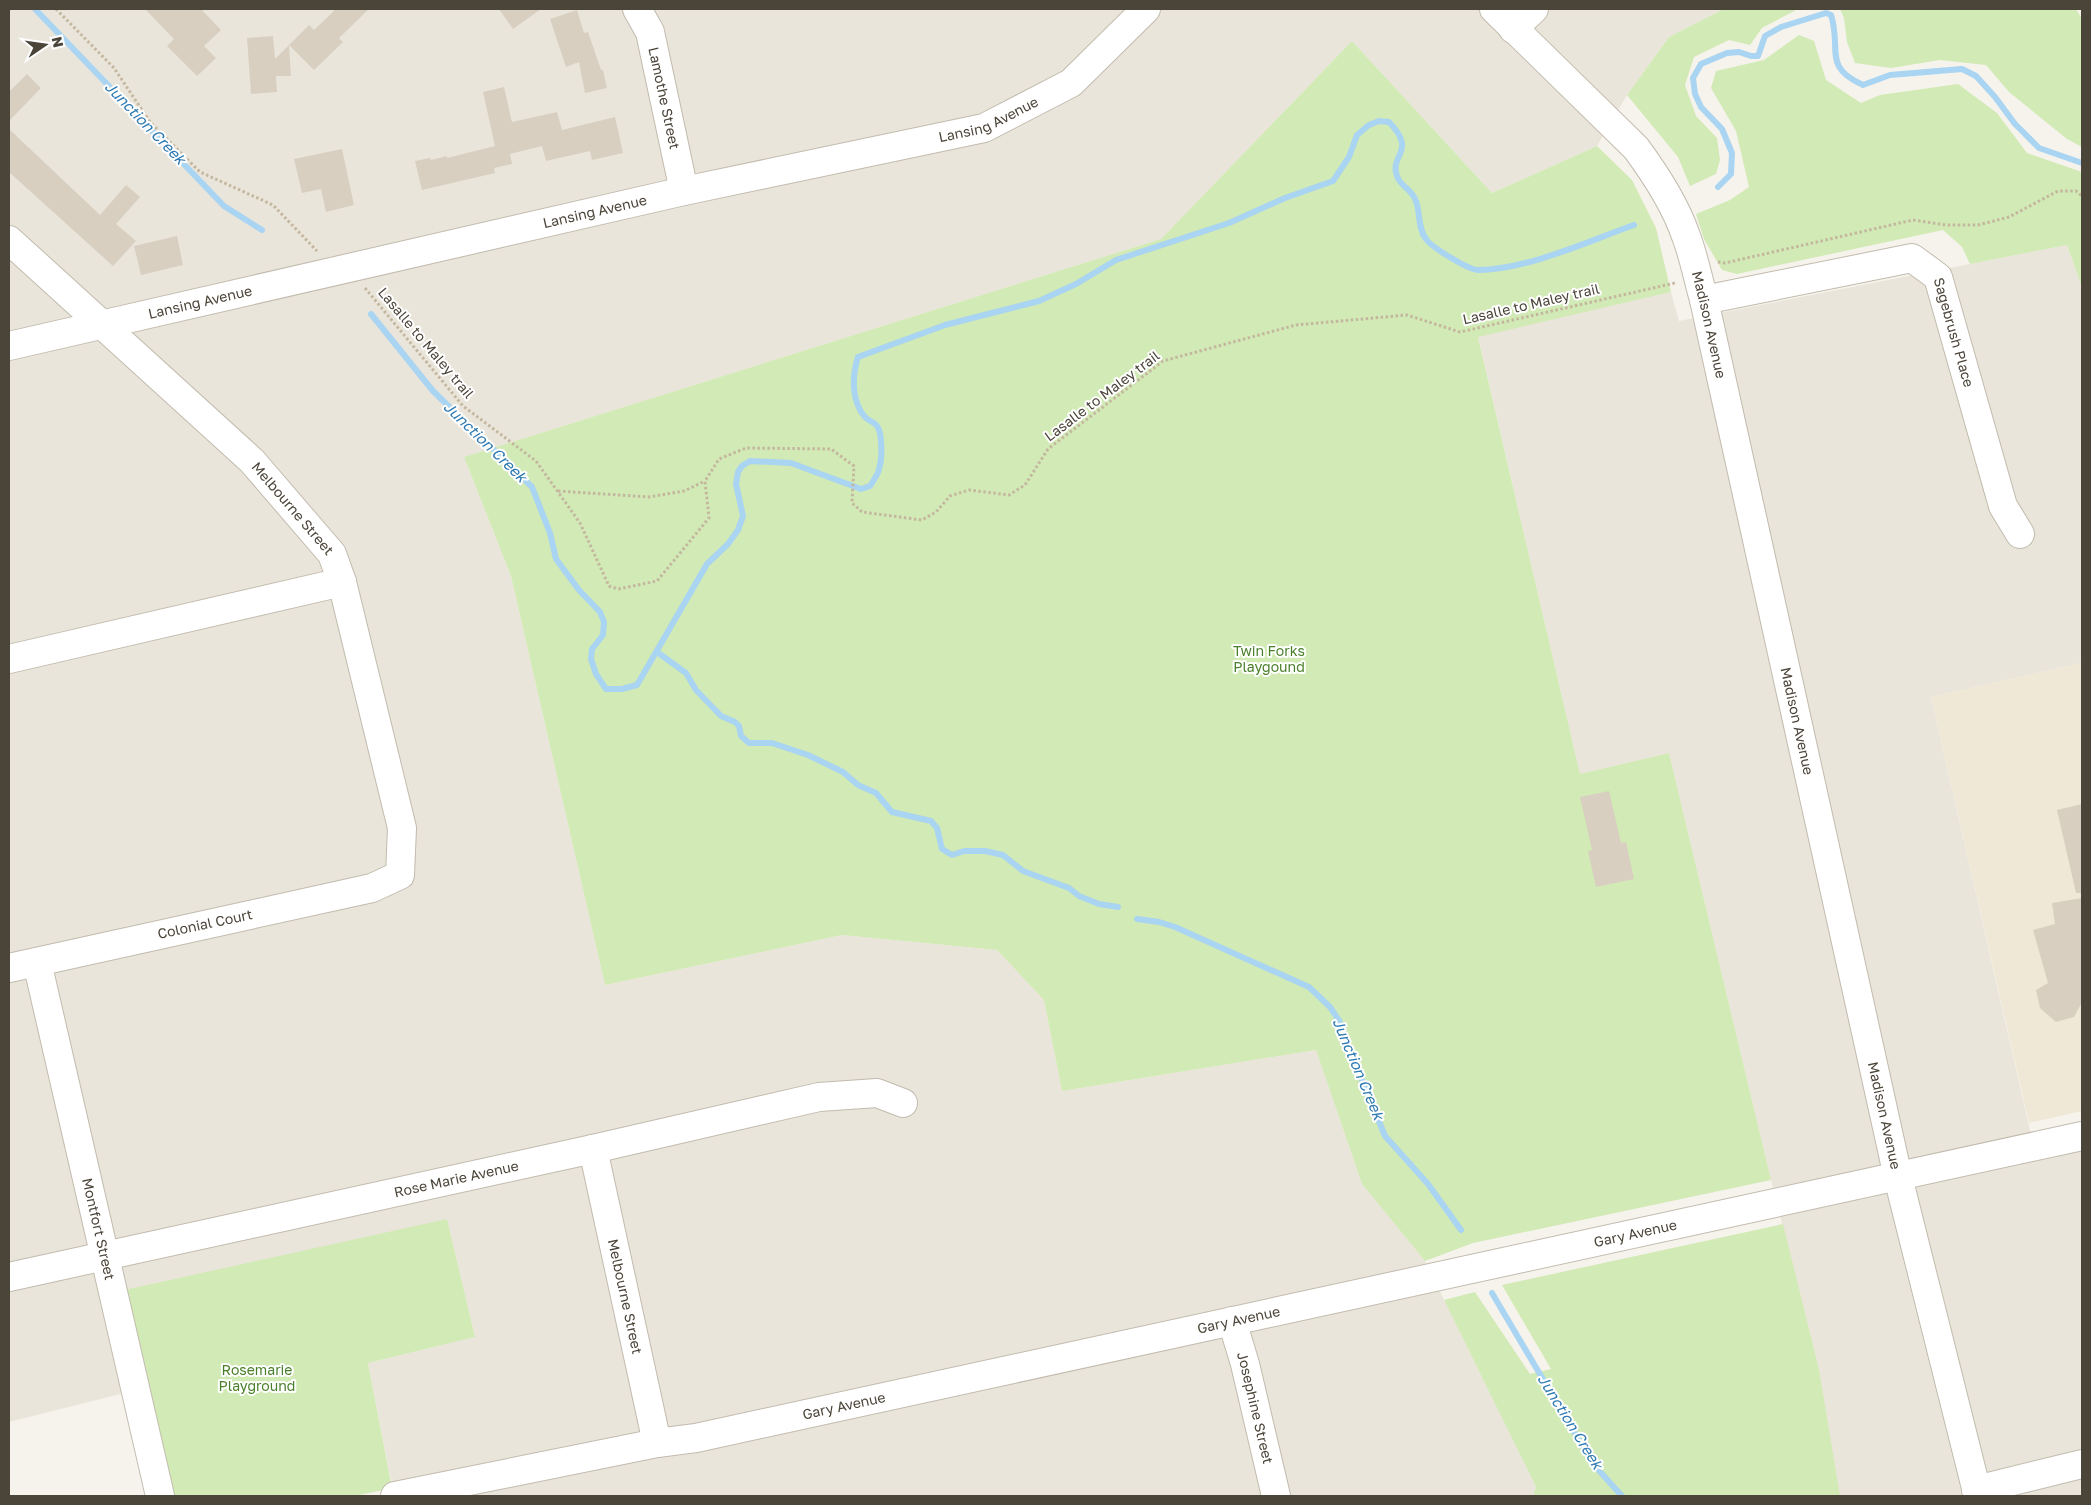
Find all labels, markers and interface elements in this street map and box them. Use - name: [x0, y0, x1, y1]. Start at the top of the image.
- north arrow: [20, 20, 70, 70]
- text: N: [49, 35, 68, 49]
- street label: Lamothe Street: [645, 45, 684, 151]
- water label: Junction Creek: [102, 77, 191, 169]
- street label: Lansing Avenue: [937, 92, 1041, 145]
- street label: Lansing Avenue: [541, 191, 648, 231]
- street label: Madison Avenue: [1689, 269, 1730, 380]
- street label: Sagebrush Place: [1931, 276, 1978, 389]
- street label: Lasalle to Maley trail: [1461, 280, 1601, 328]
- street label: Lansing Avenue: [146, 281, 254, 322]
- street label: Lasalle to Maley trail: [375, 284, 478, 402]
- street label: Lasalle to Maley trail: [1041, 347, 1163, 444]
- water label: Junction Creek: [440, 397, 532, 487]
- street label: Melbourne Street: [248, 458, 338, 558]
- park label: Twin Forks Playgound: [1233, 642, 1305, 675]
- street label: Madison Avenue: [1777, 665, 1818, 776]
- street label: Colonial Court: [156, 905, 254, 942]
- water label: Junction Creek: [1329, 1015, 1389, 1123]
- street label: Madison Avenue: [1865, 1060, 1905, 1171]
- street label: Rose Marie Avenue: [392, 1157, 520, 1200]
- street label: Montfort Street: [79, 1176, 119, 1282]
- street label: Gary Avenue: [1592, 1216, 1678, 1250]
- street label: Melbourne Street: [605, 1237, 646, 1356]
- street label: Gary Avenue: [1195, 1302, 1282, 1337]
- street label: Josephine Street: [1234, 1350, 1277, 1465]
- park label: Rosemarie Playground: [219, 1361, 295, 1394]
- water label: Junction Creek: [1534, 1371, 1608, 1474]
- street label: Gary Avenue: [801, 1388, 887, 1423]

